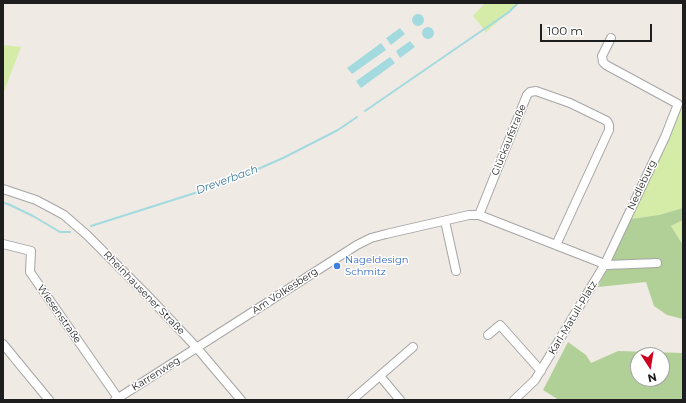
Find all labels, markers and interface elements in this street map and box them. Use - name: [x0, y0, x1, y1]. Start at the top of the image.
- scale bar: [542, 16, 654, 42]
- text: 100 m: [547, 23, 583, 38]
- street label: Glückaufstraße: [489, 103, 529, 177]
- street label: Nedleburg: [625, 158, 659, 212]
- water label: Dreverbach: [194, 163, 260, 197]
- street label: Rheinhausener Straße: [101, 249, 187, 337]
- place label: Nageldesign Schmitz: [345, 254, 409, 278]
- marker: Nageldesign Schmitz: [332, 261, 342, 271]
- street label: Am Volkesberg: [250, 265, 320, 317]
- street label: Karl-Matull-Platz: [546, 279, 600, 357]
- street label: Wiesenstraße: [34, 282, 84, 346]
- north arrow: [630, 347, 670, 387]
- street label: Karrenweg: [130, 354, 182, 394]
- text: N: [646, 370, 658, 386]

